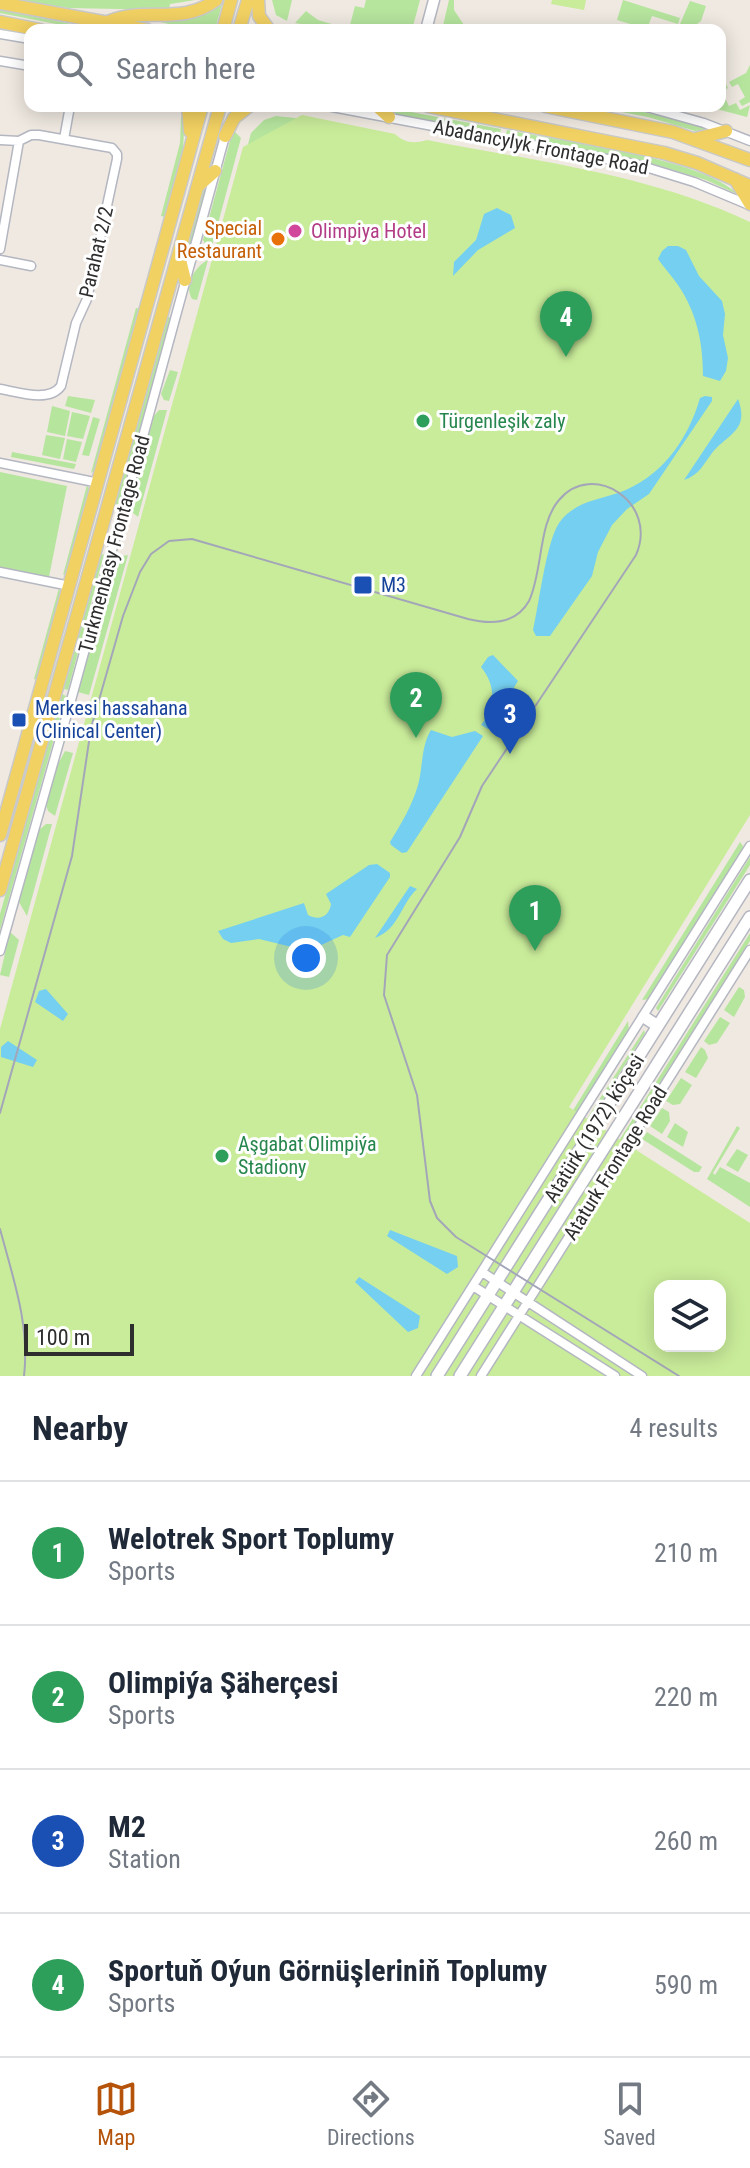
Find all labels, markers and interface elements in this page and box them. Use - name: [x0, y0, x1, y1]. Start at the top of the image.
- search box: [24, 24, 726, 112]
- icon: search: [52, 46, 96, 90]
- text: Search here: [116, 51, 256, 86]
- street label: Abadancylyk Frontage Road: [431, 114, 651, 180]
- street label: Parahat 2/2: [74, 204, 118, 300]
- place label: Special Restaurant: [177, 216, 262, 263]
- place label: Olimpiya Hotel: [311, 219, 426, 243]
- marker: Olimpiya Hotel: [286, 222, 304, 240]
- marker: Special Restaurant: [269, 230, 287, 248]
- pin: 4: [540, 291, 592, 357]
- place label: Türgenleşik zaly: [439, 409, 566, 433]
- marker: Türgenleşik zaly: [414, 412, 432, 430]
- street label: Turkmenbasy Frontage Road: [73, 433, 155, 655]
- place label: M3: [381, 573, 406, 597]
- marker: M3: [352, 574, 374, 596]
- pin: 2: [390, 672, 442, 738]
- pin: 3: [484, 688, 536, 754]
- place label: Merkesi hassahana (Clinical Center): [35, 696, 188, 743]
- marker: Merkesi hassahana (Clinical Center): [10, 711, 28, 729]
- pin: 1: [509, 885, 561, 951]
- your location: [286, 938, 326, 978]
- street label: Atatürk (1972) köçesi: [539, 1049, 649, 1207]
- street label: Ataturk Frontage Road: [558, 1082, 672, 1244]
- place label: Aşgabat Olimpiýa Stadiony: [238, 1132, 377, 1179]
- marker: Aşgabat Olimpiýa Stadiony: [213, 1147, 231, 1165]
- map controls: [654, 1280, 726, 1352]
- button: layers: [654, 1280, 726, 1352]
- scale bar: [24, 1320, 134, 1356]
- text: 100 m: [36, 1325, 90, 1350]
- text: Nearby: [32, 1408, 128, 1448]
- text: 4 results: [629, 1413, 718, 1443]
- text: Welotrek Sport Toplumy: [108, 1521, 394, 1556]
- text: 1: [51, 1538, 65, 1568]
- text: 210 m: [654, 1538, 718, 1568]
- text: Sports: [108, 1556, 175, 1586]
- text: Olimpiýa Şäherçesi: [108, 1665, 339, 1700]
- text: 2: [51, 1682, 65, 1712]
- text: 220 m: [654, 1682, 718, 1712]
- text: Sports: [108, 1700, 175, 1730]
- text: M2: [108, 1809, 146, 1844]
- text: 3: [51, 1826, 65, 1856]
- text: 260 m: [654, 1826, 718, 1856]
- text: Station: [108, 1844, 181, 1874]
- text: Sportuň Oýun Görnüşleriniň Toplumy: [108, 1953, 547, 1988]
- text: 4: [51, 1970, 65, 2000]
- text: 590 m: [654, 1970, 718, 2000]
- text: Sports: [108, 1988, 175, 2018]
- tab: Map: [94, 2077, 138, 2150]
- tab: Directions: [327, 2077, 415, 2150]
- tab: Saved: [603, 2077, 656, 2150]

